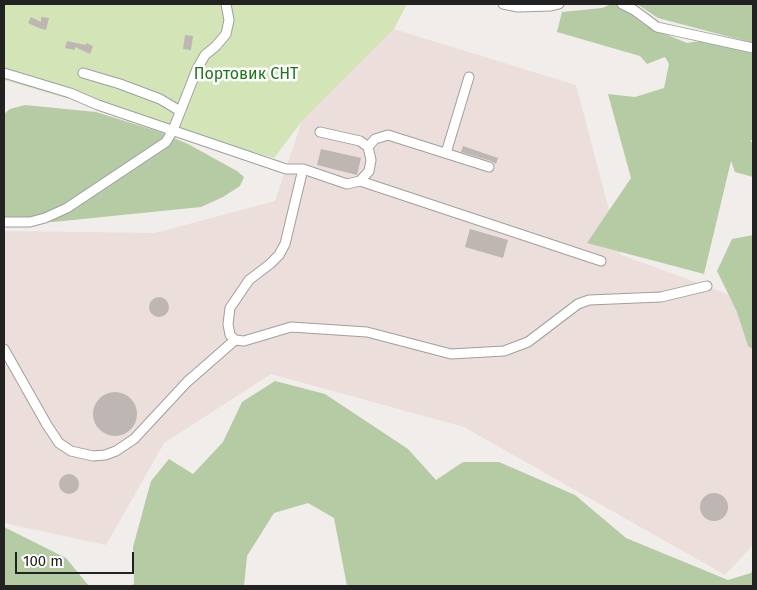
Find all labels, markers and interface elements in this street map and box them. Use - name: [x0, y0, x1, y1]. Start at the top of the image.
- park label: Портовик СНТ: [194, 65, 298, 85]
- scale bar: [18, 542, 136, 574]
- text: 100 m: [23, 552, 63, 570]

